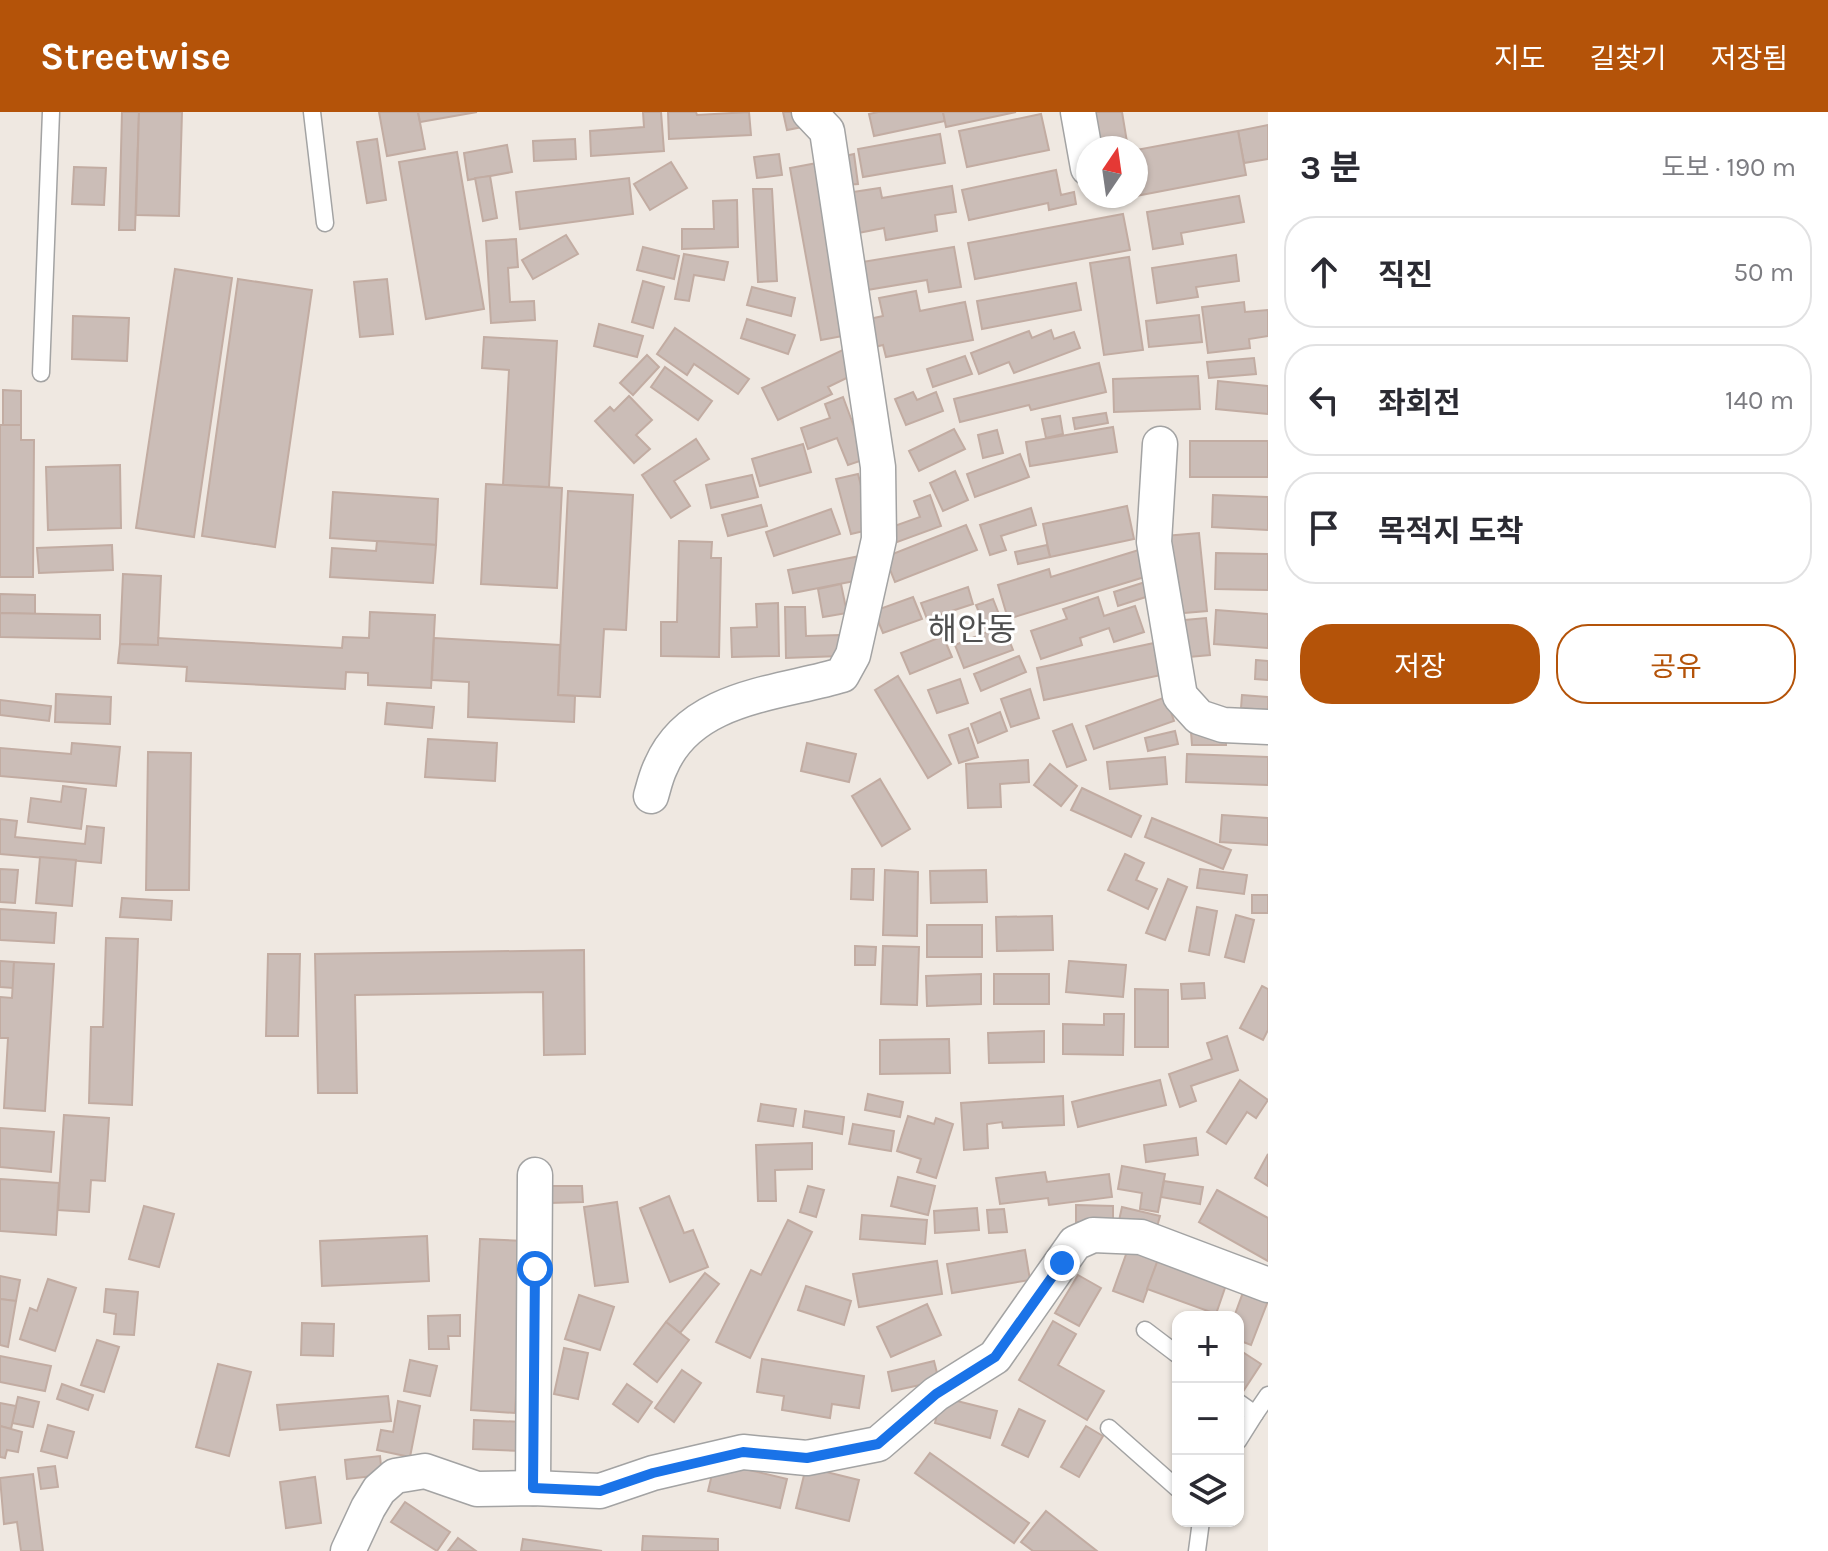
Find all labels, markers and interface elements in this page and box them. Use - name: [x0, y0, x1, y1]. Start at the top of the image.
- text: Streetwise: [40, 34, 231, 79]
- text: 지도: [1494, 42, 1545, 75]
- text: 길찾기: [1589, 42, 1667, 75]
- text: 저장됨: [1711, 42, 1788, 75]
- north arrow: [1076, 136, 1148, 208]
- text: 3 분: [1300, 148, 1361, 188]
- text: 도보 · 190 m: [1662, 152, 1796, 183]
- icon: ahead: [1302, 250, 1346, 294]
- text: 직진: [1378, 257, 1433, 293]
- text: 50 m: [1733, 257, 1794, 288]
- icon: left: [1302, 378, 1346, 422]
- text: 좌회전: [1378, 385, 1461, 421]
- text: 140 m: [1725, 385, 1794, 416]
- icon: arrive: [1302, 506, 1346, 550]
- text: 목적지 도착: [1378, 513, 1524, 549]
- district label: 해안동: [928, 611, 1016, 648]
- button: 저장: [1300, 624, 1540, 704]
- button: 공유: [1556, 624, 1796, 704]
- route end: [1044, 1245, 1080, 1281]
- route start: [517, 1251, 553, 1287]
- map controls: [1172, 1311, 1244, 1527]
- button: +: [1172, 1311, 1244, 1383]
- button: −: [1172, 1383, 1244, 1455]
- button: layers: [1172, 1455, 1244, 1527]

